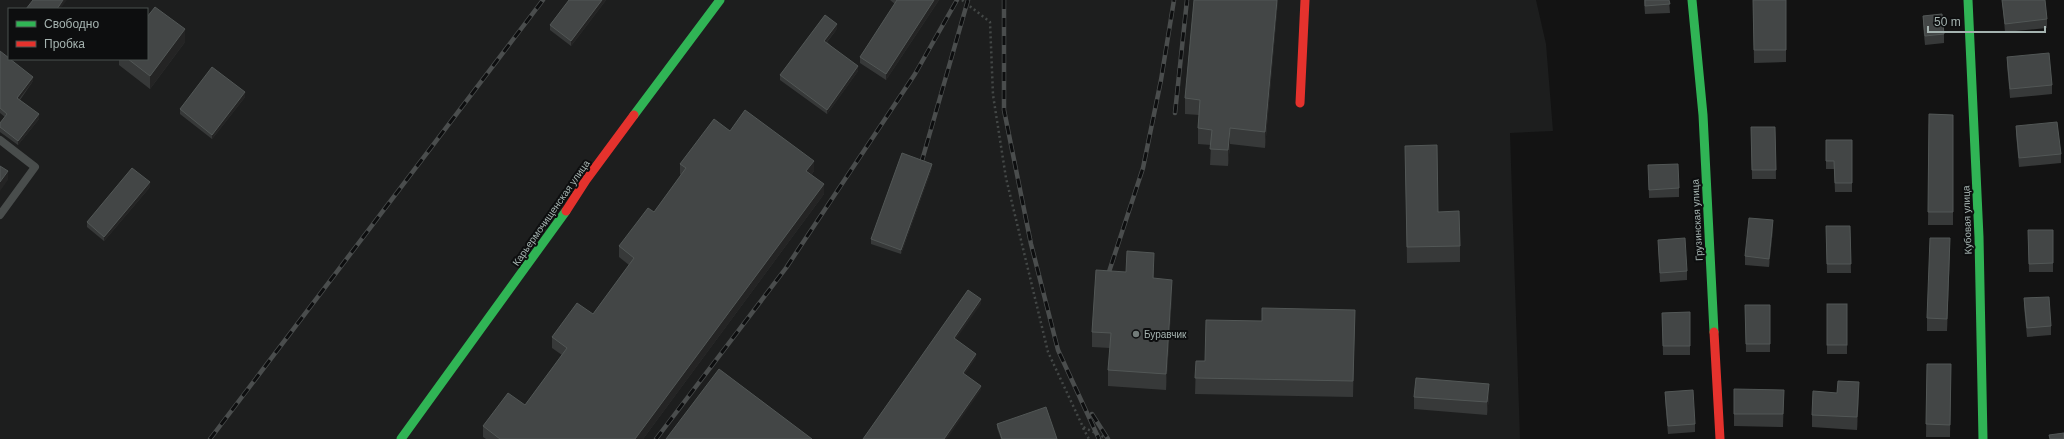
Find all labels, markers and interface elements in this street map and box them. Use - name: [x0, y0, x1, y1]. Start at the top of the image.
- legend: [8, 8, 148, 60]
- scale bar: [1928, 8, 2045, 34]
- text: 50 m: [1934, 15, 1961, 29]
- text: Свободно: [44, 17, 99, 31]
- text: Пробка: [44, 37, 85, 51]
- street label: Карьермочищенская улица: [510, 158, 592, 268]
- street label: Грузинская улица: [1689, 178, 1705, 261]
- street label: Кубовая улица: [1960, 185, 1974, 255]
- marker: Буравчик: [1131, 329, 1141, 339]
- place label: Буравчик: [1144, 329, 1187, 340]

